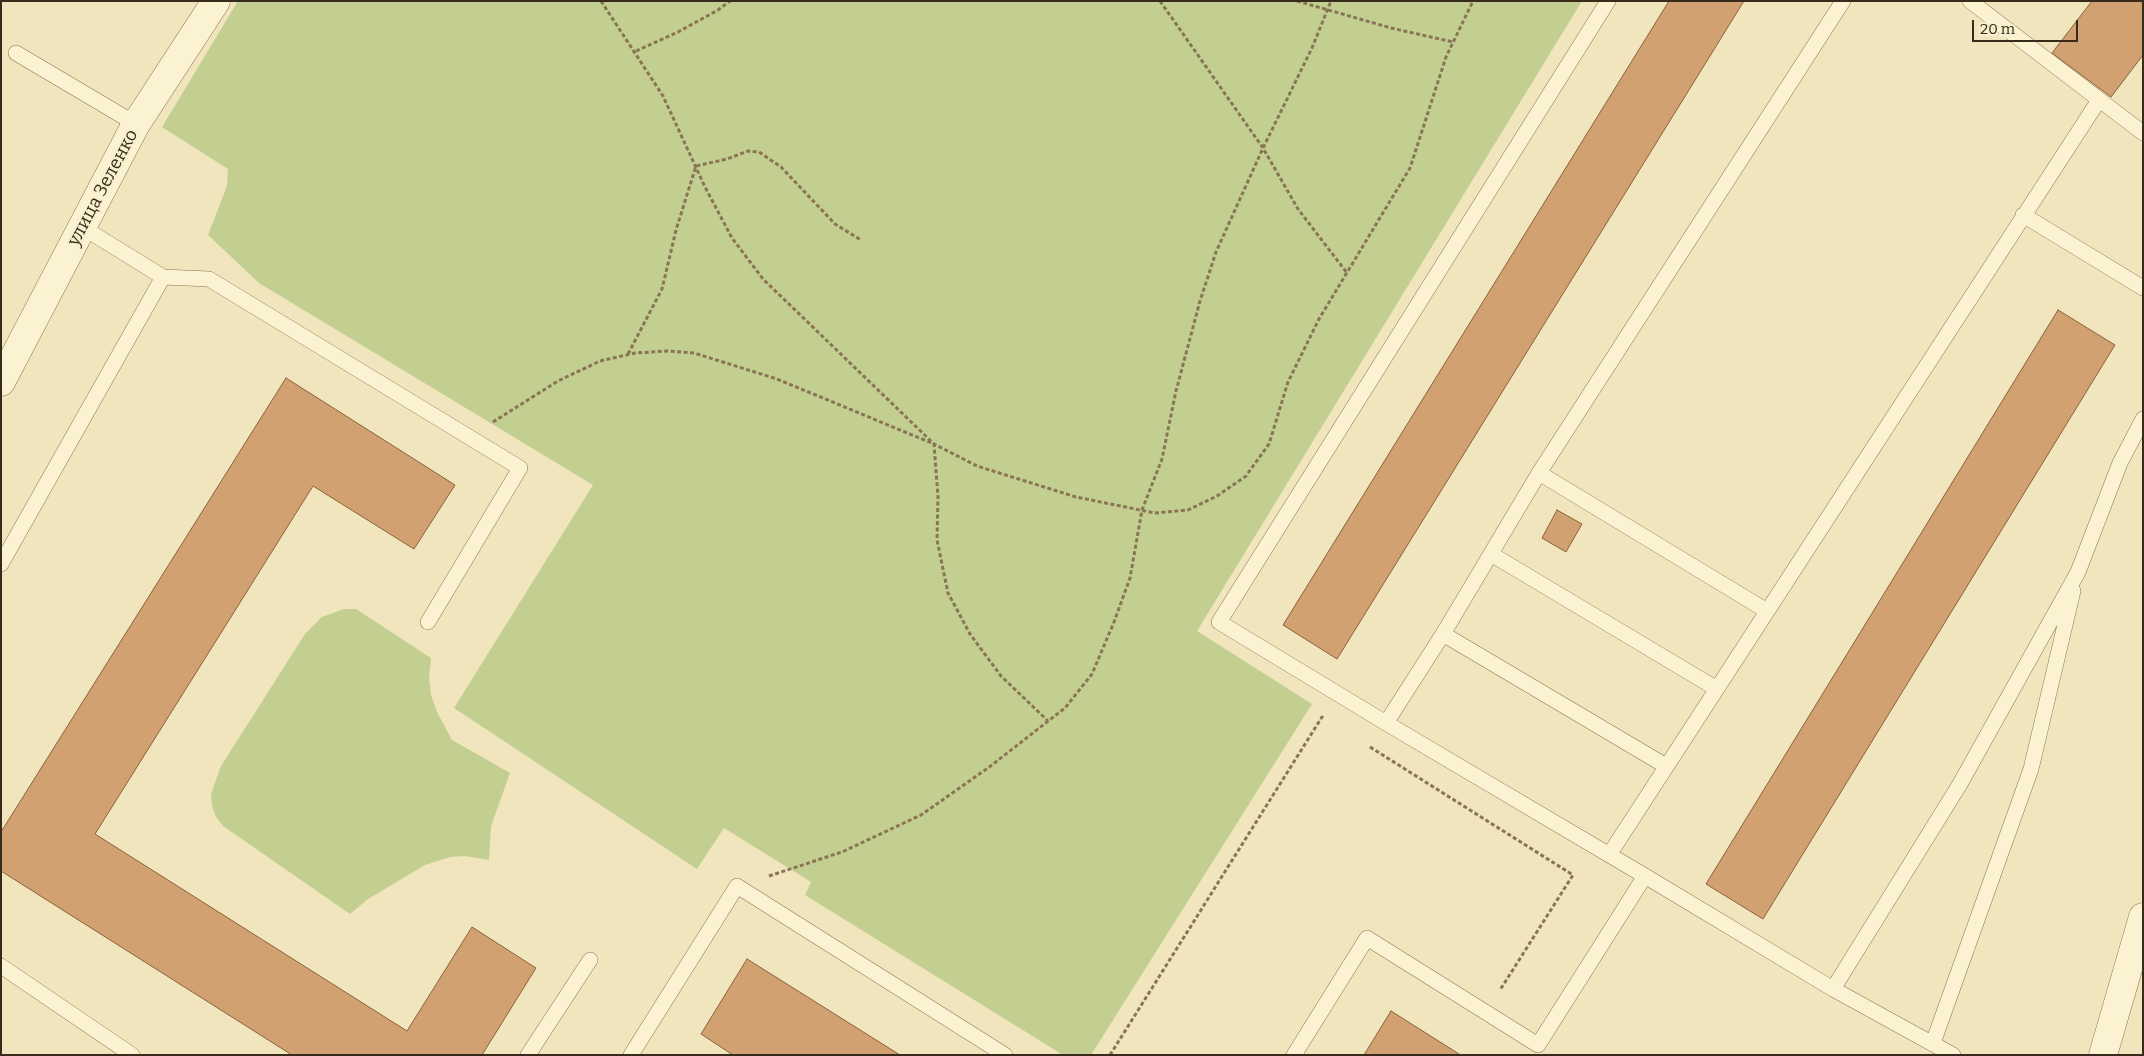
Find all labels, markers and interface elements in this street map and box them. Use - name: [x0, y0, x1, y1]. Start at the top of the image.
- scale bar: [1974, 10, 2080, 42]
- text: 20 m: [1980, 20, 2015, 38]
- street label: улица Зеленко: [63, 126, 143, 250]

